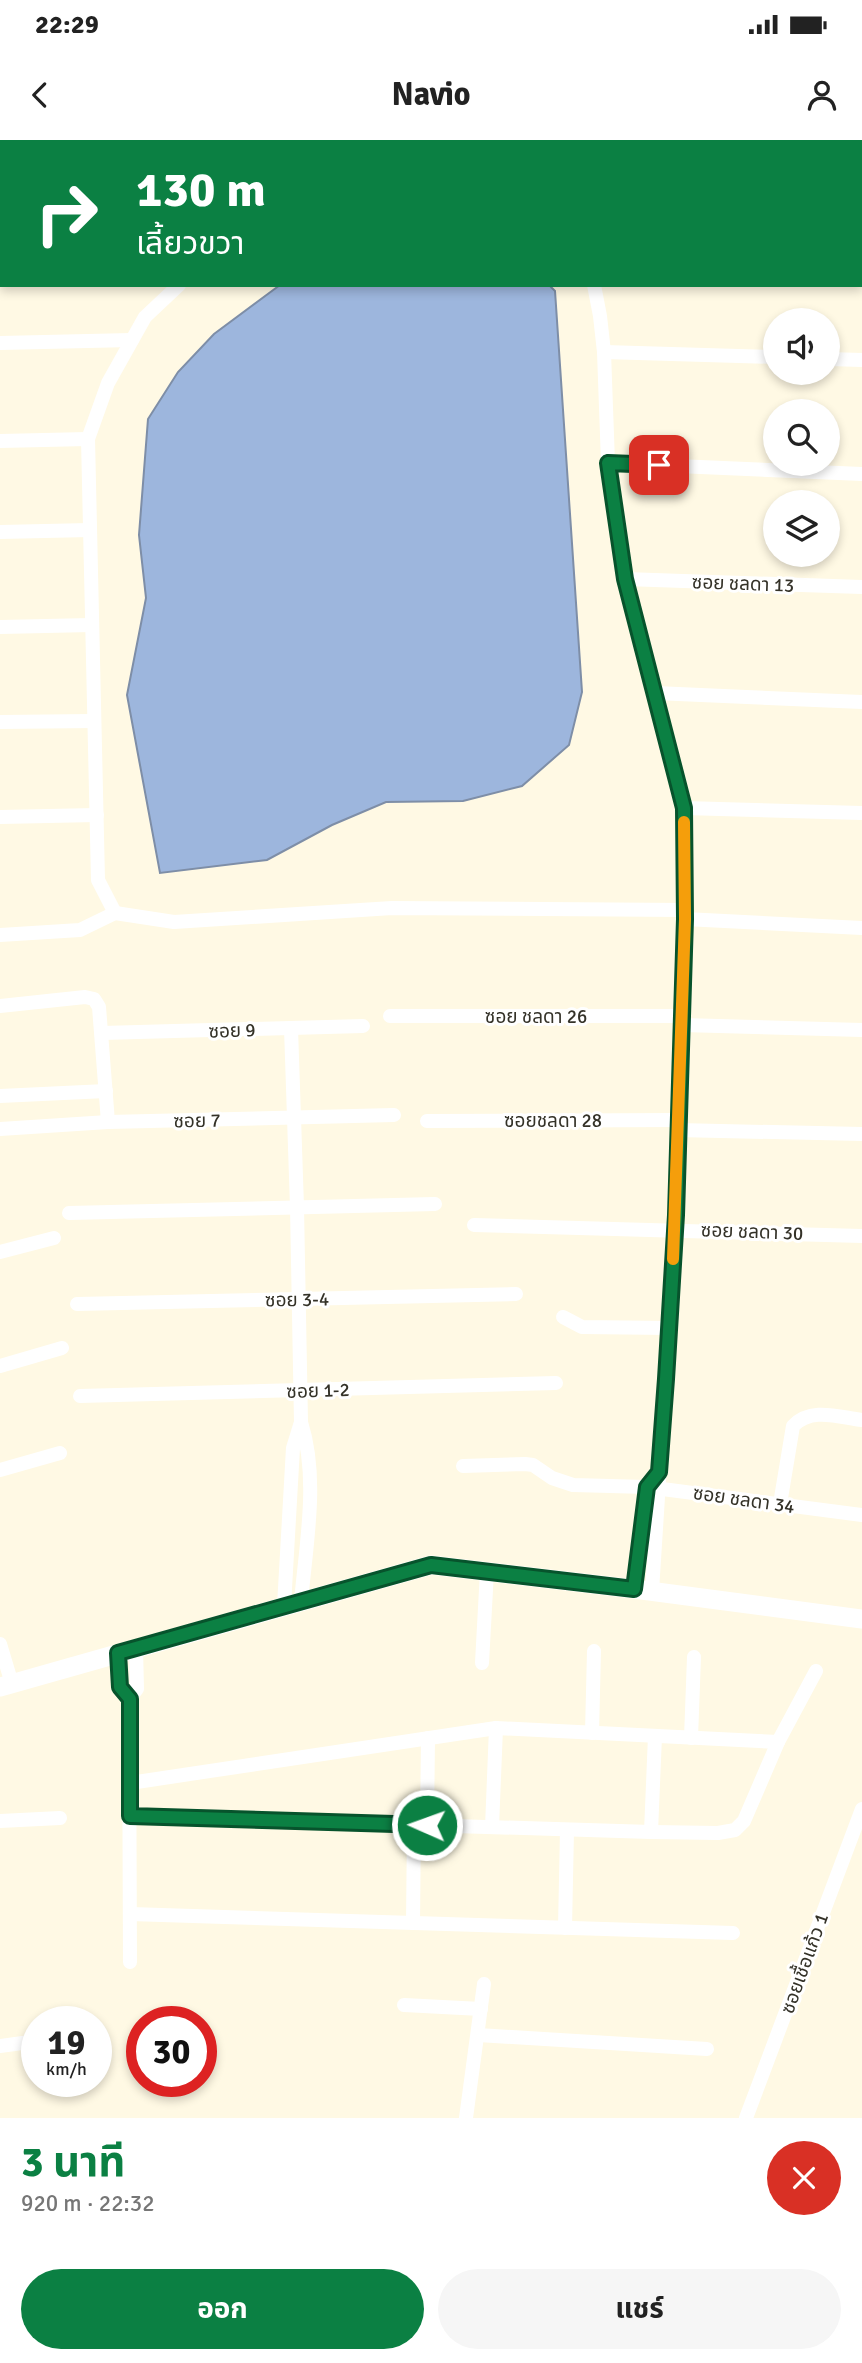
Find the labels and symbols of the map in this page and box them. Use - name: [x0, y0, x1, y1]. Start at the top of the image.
- pin: [629, 435, 689, 495]
- street label: ซอย ชลดา 13: [691, 570, 795, 598]
- street label: ซอย ชลดา 26: [485, 1005, 587, 1029]
- street label: ซอย 9: [208, 1018, 256, 1044]
- street label: ซอย 7: [173, 1109, 221, 1133]
- street label: ซอยชลดา 28: [504, 1109, 602, 1133]
- street label: ซอย ชลดา 30: [700, 1218, 804, 1246]
- street label: ซอย 3-4: [265, 1287, 329, 1313]
- street label: ซอย 1-2: [286, 1378, 350, 1404]
- street label: ซอย ชลดา 34: [692, 1481, 796, 1519]
- position arrow: [390, 1788, 464, 1862]
- street label: ซอยเชื้อแก้ว 1: [774, 1909, 834, 2017]
- speed limit sign: 30: [126, 2006, 217, 2097]

